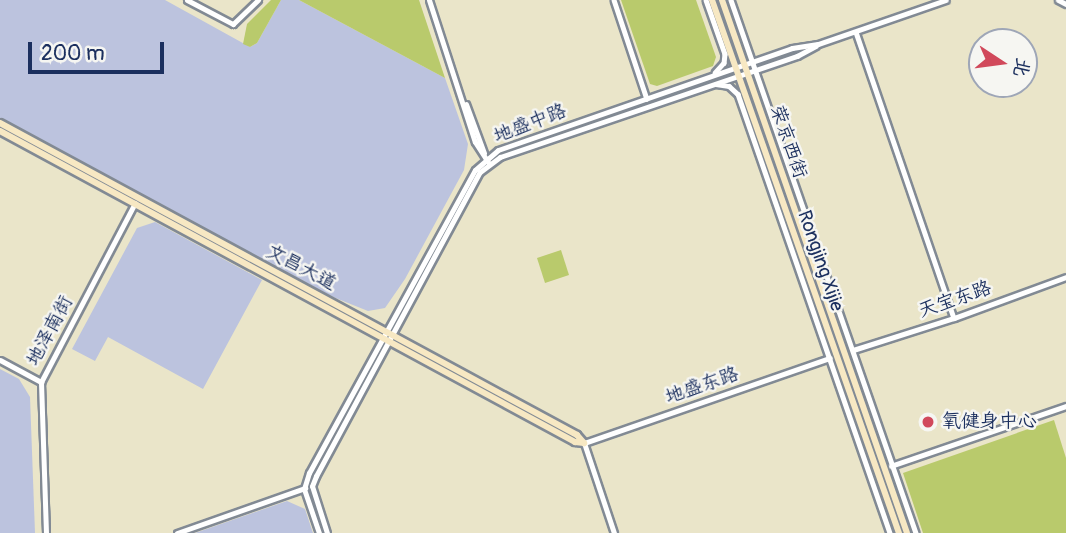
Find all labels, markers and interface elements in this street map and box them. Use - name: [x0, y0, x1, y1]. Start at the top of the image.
- scale bar: [32, 28, 168, 72]
- north arrow: [968, 28, 1038, 98]
- text: 200 m: [41, 40, 105, 67]
- text: 北: [1008, 55, 1035, 79]
- street label: 地盛中路: [490, 100, 570, 148]
- street label: 荣京西街: [765, 102, 811, 182]
- street label: Rongjing Xijie: [792, 208, 848, 314]
- street label: 文昌大道: [262, 240, 340, 296]
- street label: 天宝东路: [915, 277, 995, 323]
- street label: 地泽南街: [22, 292, 78, 370]
- street label: 地盛东路: [662, 363, 742, 409]
- place label: 氧健身中心: [942, 411, 1037, 433]
- marker: 氧健身中心: [920, 414, 936, 430]

